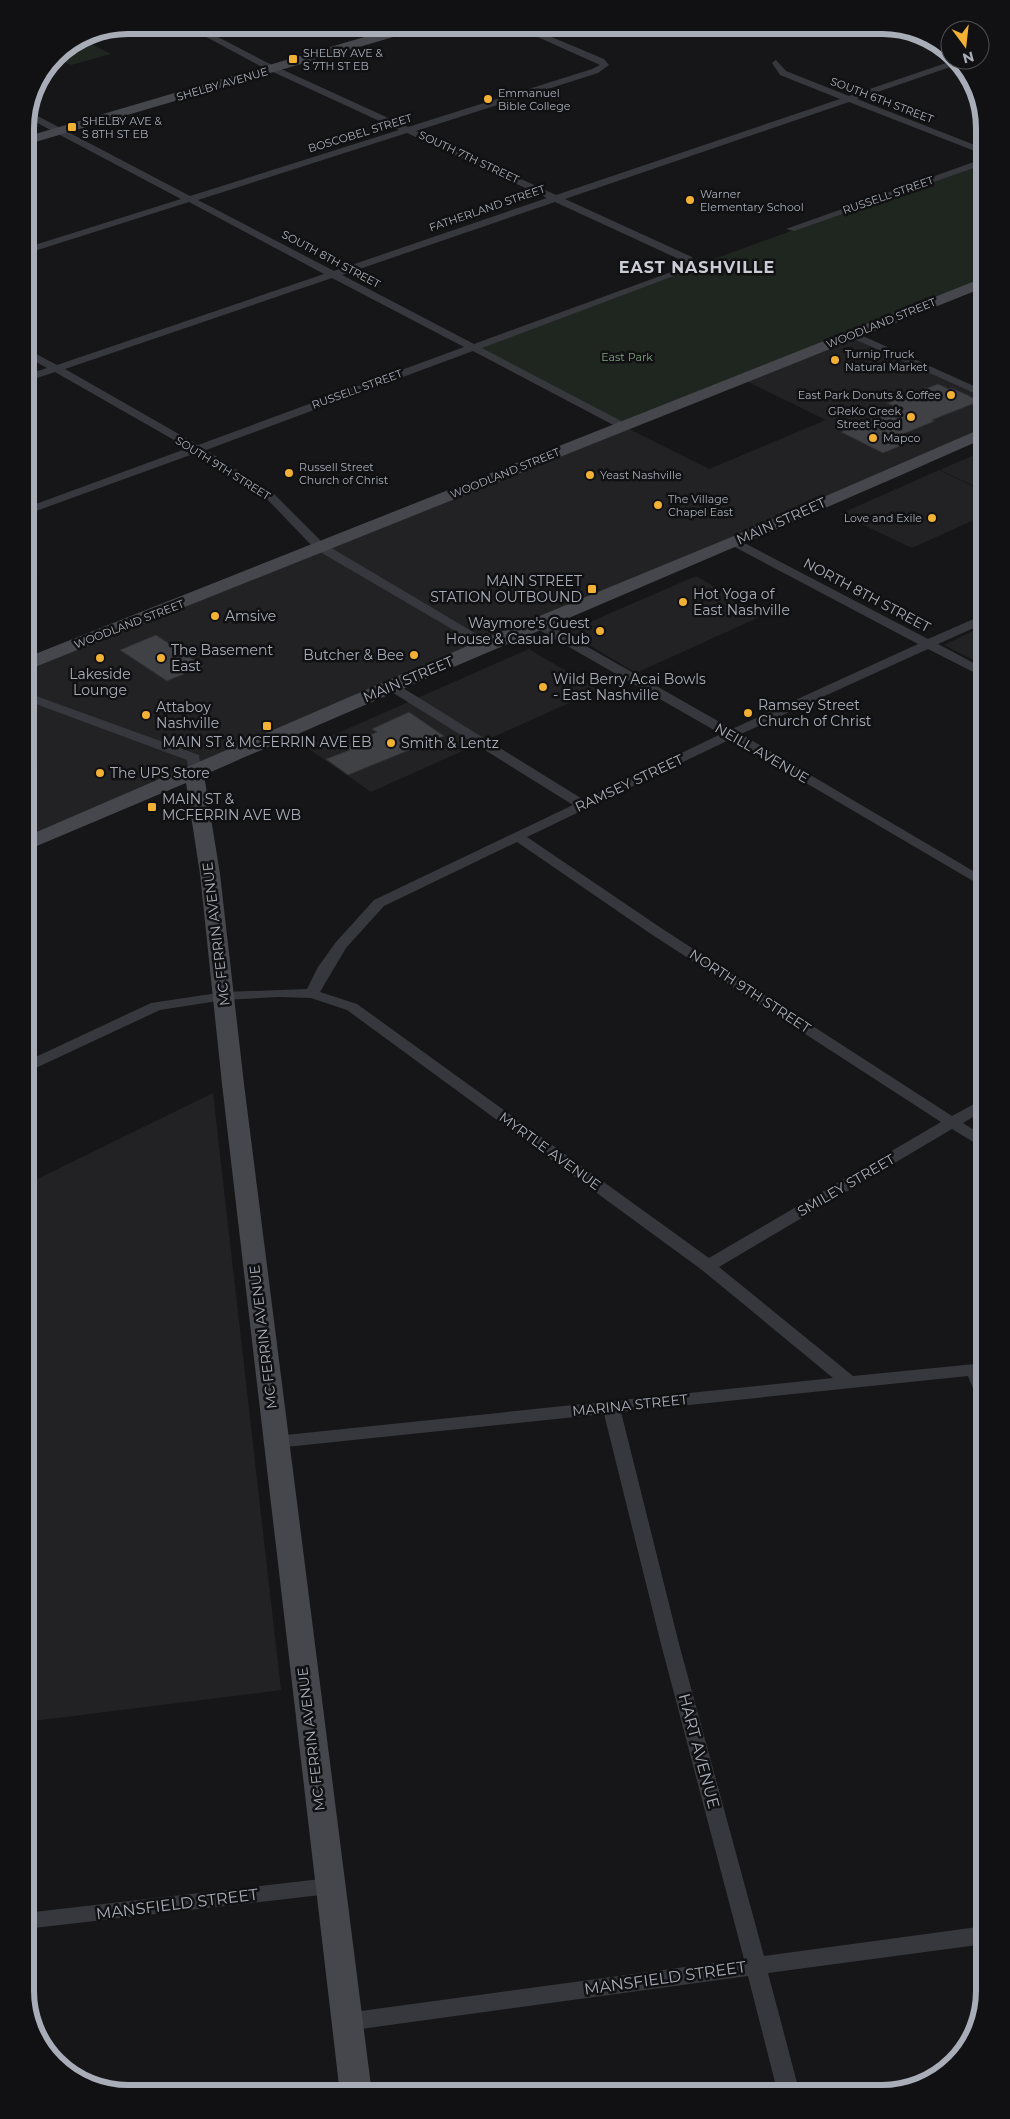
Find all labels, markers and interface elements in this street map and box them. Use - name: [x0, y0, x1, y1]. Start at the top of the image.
- north arrow: [940, 20, 990, 70]
- place label: SHELBY AVE & S 7TH ST EB: [303, 46, 383, 73]
- text: N: [961, 47, 976, 68]
- marker: SHELBY AVE & S 7TH ST EB: [287, 53, 299, 65]
- street label: SHELBY AVENUE: [175, 64, 269, 104]
- street label: SOUTH 6TH STREET: [828, 74, 936, 126]
- place label: Emmanuel Bible College: [498, 86, 571, 113]
- marker: Emmanuel Bible College: [482, 93, 494, 105]
- street label: BOSCOBEL STREET: [306, 110, 414, 155]
- place label: SHELBY AVE & S 8TH ST EB: [82, 114, 162, 141]
- marker: SHELBY AVE & S 8TH ST EB: [66, 121, 78, 133]
- street label: SOUTH 7TH STREET: [417, 128, 522, 187]
- street label: RUSSELL STREET: [841, 173, 936, 217]
- street label: FATHERLAND STREET: [427, 181, 548, 234]
- place label: Warner Elementary School: [700, 187, 804, 214]
- marker: Warner Elementary School: [684, 194, 696, 206]
- street label: SOUTH 8TH STREET: [279, 227, 383, 291]
- district label: EAST NASHVILLE: [619, 258, 775, 277]
- street label: WOODLAND STREET: [824, 294, 938, 351]
- place label: Turnip Truck Natural Market: [845, 347, 928, 374]
- park label: East Park: [601, 350, 653, 364]
- marker: Turnip Truck Natural Market: [829, 354, 841, 366]
- street label: RUSSELL STREET: [310, 366, 405, 412]
- place label: East Park Donuts & Coffee: [798, 388, 941, 402]
- marker: East Park Donuts & Coffee: [945, 389, 957, 401]
- place label: GReKo Greek Street Food: [828, 404, 901, 431]
- marker: GReKo Greek Street Food: [905, 411, 917, 423]
- place label: Mapco: [883, 431, 921, 445]
- marker: Mapco: [867, 432, 879, 444]
- street label: SOUTH 9TH STREET: [173, 433, 274, 503]
- street label: WOODLAND STREET: [448, 444, 562, 501]
- place label: Russell Street Church of Christ: [299, 460, 389, 487]
- marker: Russell Street Church of Christ: [283, 467, 295, 479]
- place label: Yeast Nashville: [600, 468, 682, 482]
- marker: Yeast Nashville: [584, 469, 596, 481]
- place label: The Village Chapel East: [668, 492, 734, 519]
- street label: MAIN STREET: [733, 493, 829, 549]
- marker: The Village Chapel East: [652, 499, 664, 511]
- place label: Love and Exile: [844, 511, 922, 525]
- marker: Love and Exile: [926, 512, 938, 524]
- street label: NORTH 8TH STREET: [800, 554, 934, 636]
- place label: MAIN STREET STATION OUTBOUND: [430, 572, 582, 606]
- marker: MAIN STREET STATION OUTBOUND: [586, 583, 598, 595]
- place label: Hot Yoga of East Nashville: [693, 585, 790, 619]
- street label: WOODLAND STREET: [72, 596, 187, 651]
- marker: Hot Yoga of East Nashville: [677, 596, 689, 608]
- place label: Amsive: [225, 607, 276, 625]
- marker: Amsive: [209, 610, 221, 622]
- place label: Waymore's Guest House & Casual Club: [446, 614, 590, 648]
- marker: Waymore's Guest House & Casual Club: [594, 625, 606, 637]
- place label: The Basement East: [171, 641, 274, 675]
- place label: Butcher & Bee: [303, 646, 404, 664]
- marker: Butcher & Bee: [408, 649, 420, 661]
- marker: Lakeside Lounge: [94, 652, 106, 664]
- marker: The Basement East: [155, 652, 167, 664]
- street label: MAIN STREET: [360, 652, 456, 706]
- place label: Lakeside Lounge: [69, 665, 131, 699]
- place label: Wild Berry Acai Bowls - East Nashville: [553, 670, 706, 704]
- marker: Wild Berry Acai Bowls - East Nashville: [537, 681, 549, 693]
- place label: Ramsey Street Church of Christ: [758, 696, 872, 730]
- place label: Attaboy Nashville: [156, 698, 219, 732]
- marker: Ramsey Street Church of Christ: [742, 707, 754, 719]
- marker: Attaboy Nashville: [140, 709, 152, 721]
- street label: NEILL AVENUE: [712, 719, 812, 787]
- marker: MAIN ST & MCFERRIN AVE EB: [261, 720, 273, 732]
- place label: MAIN ST & MCFERRIN AVE EB: [163, 733, 372, 751]
- place label: Smith & Lentz: [401, 734, 499, 752]
- marker: Smith & Lentz: [385, 737, 397, 749]
- street label: RAMSEY STREET: [572, 750, 686, 816]
- place label: The UPS Store: [110, 764, 210, 782]
- marker: The UPS Store: [94, 767, 106, 779]
- place label: MAIN ST & MCFERRIN AVE WB: [162, 790, 301, 824]
- marker: MAIN ST & MCFERRIN AVE WB: [146, 801, 158, 813]
- street label: MC FERRIN AVENUE: [198, 861, 234, 1007]
- street label: NORTH 9TH STREET: [686, 945, 814, 1037]
- street label: MYRTLE AVENUE: [496, 1108, 604, 1194]
- street label: SMILEY STREET: [794, 1150, 898, 1220]
- street label: MC FERRIN AVENUE: [245, 1264, 281, 1410]
- street label: MARINA STREET: [571, 1390, 689, 1420]
- street label: MC FERRIN AVENUE: [293, 1666, 329, 1812]
- street label: HART AVENUE: [675, 1691, 723, 1811]
- street label: MANSFIELD STREET: [95, 1885, 260, 1923]
- street label: MANSFIELD STREET: [583, 1957, 748, 1999]

